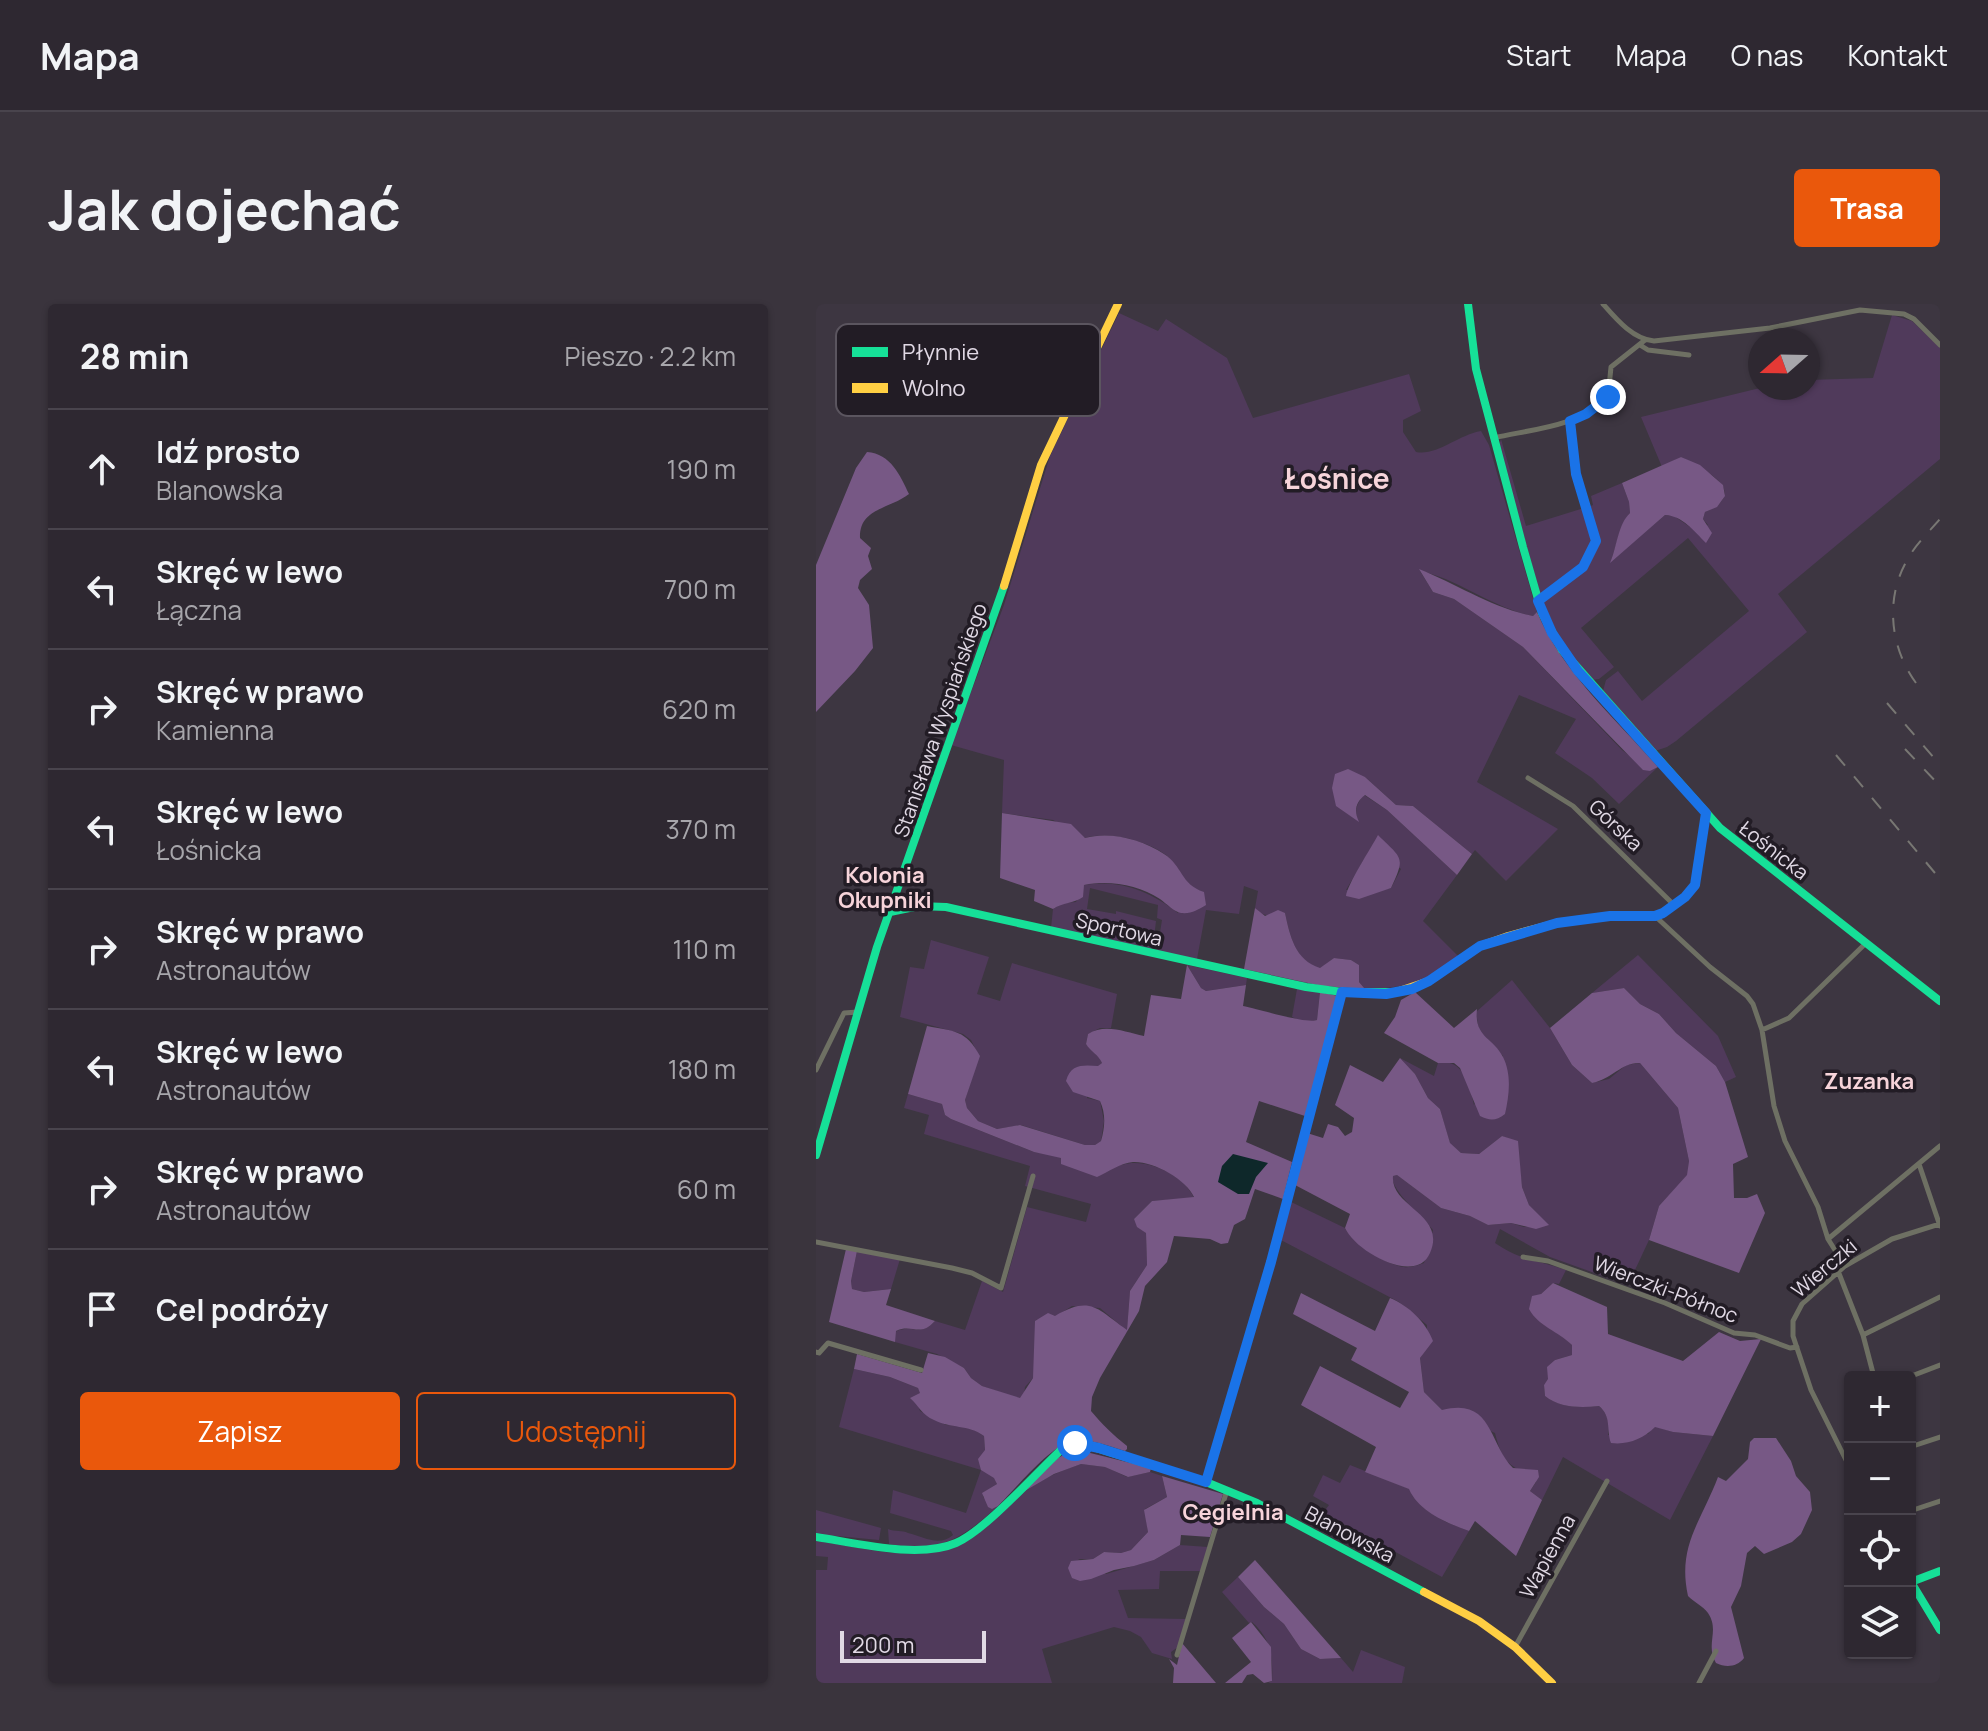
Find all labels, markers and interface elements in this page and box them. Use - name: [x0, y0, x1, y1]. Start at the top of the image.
- text: Mapa: [40, 29, 140, 81]
- text: Start: [1506, 36, 1571, 74]
- text: Mapa: [1615, 36, 1687, 74]
- text: O nas: [1731, 36, 1803, 74]
- text: Kontakt: [1847, 36, 1948, 74]
- button: Trasa: [1794, 169, 1940, 247]
- text: Jak dojechać: [48, 170, 400, 247]
- legend: [836, 324, 1100, 416]
- north arrow: [1748, 328, 1820, 400]
- text: 28 min: [80, 333, 189, 379]
- text: Płynnie: [902, 337, 979, 367]
- text: Pieszo · 2.2 km: [565, 338, 736, 374]
- text: Wolno: [902, 373, 965, 403]
- route end: [1590, 379, 1626, 415]
- text: Idź prosto: [156, 431, 300, 472]
- icon: ahead: [80, 447, 124, 491]
- text: 190 m: [667, 451, 736, 487]
- district label: Łośnice: [1284, 459, 1390, 497]
- text: Blanowska: [156, 472, 283, 508]
- text: Skręć w lewo: [156, 551, 343, 592]
- icon: left: [80, 567, 124, 611]
- text: 700 m: [664, 571, 736, 607]
- text: Łączna: [156, 592, 242, 628]
- street label: Stanisława Wyspiańskiego: [887, 599, 993, 841]
- text: Skręć w prawo: [156, 671, 364, 712]
- icon: right: [80, 687, 124, 731]
- text: 620 m: [662, 691, 736, 727]
- text: Kamienna: [156, 712, 274, 748]
- text: Skręć w lewo: [156, 791, 343, 832]
- street label: Górska: [1583, 793, 1649, 857]
- icon: left: [80, 807, 124, 851]
- text: 370 m: [665, 811, 736, 847]
- street label: Łośnicka: [1734, 814, 1814, 886]
- text: Łośnicka: [156, 832, 262, 868]
- district label: Kolonia Okupniki: [838, 860, 932, 915]
- street label: Sportowa: [1073, 906, 1165, 952]
- text: Skręć w prawo: [156, 911, 364, 952]
- icon: right: [80, 927, 124, 971]
- text: 110 m: [673, 931, 736, 967]
- text: Astronautów: [156, 952, 311, 988]
- text: Skręć w lewo: [156, 1031, 343, 1072]
- icon: left: [80, 1047, 124, 1091]
- text: 180 m: [668, 1051, 736, 1087]
- district label: Zuzanka: [1824, 1066, 1914, 1096]
- text: Astronautów: [156, 1072, 311, 1108]
- text: Skręć w prawo: [156, 1151, 364, 1192]
- icon: right: [80, 1167, 124, 1211]
- text: 60 m: [677, 1171, 736, 1207]
- text: Astronautów: [156, 1192, 311, 1228]
- street label: Wierczki: [1785, 1233, 1863, 1303]
- street label: Wierczki-Północ: [1590, 1249, 1742, 1329]
- icon: arrive: [80, 1287, 124, 1331]
- text: Cel podróży: [156, 1289, 328, 1330]
- map controls: [1844, 1371, 1916, 1659]
- button: +: [1844, 1371, 1916, 1443]
- button: Zapisz: [80, 1392, 400, 1470]
- button: Udostępnij: [416, 1392, 736, 1470]
- route start: [1057, 1425, 1093, 1461]
- button: −: [1844, 1443, 1916, 1515]
- district label: Cegielnia: [1182, 1497, 1284, 1527]
- street label: Blanowska: [1301, 1499, 1399, 1569]
- street label: Wapienna: [1513, 1509, 1581, 1603]
- button: locate: [1844, 1515, 1916, 1587]
- button: layers: [1844, 1587, 1916, 1659]
- scale bar: [840, 1627, 986, 1663]
- text: 200 m: [852, 1630, 914, 1660]

